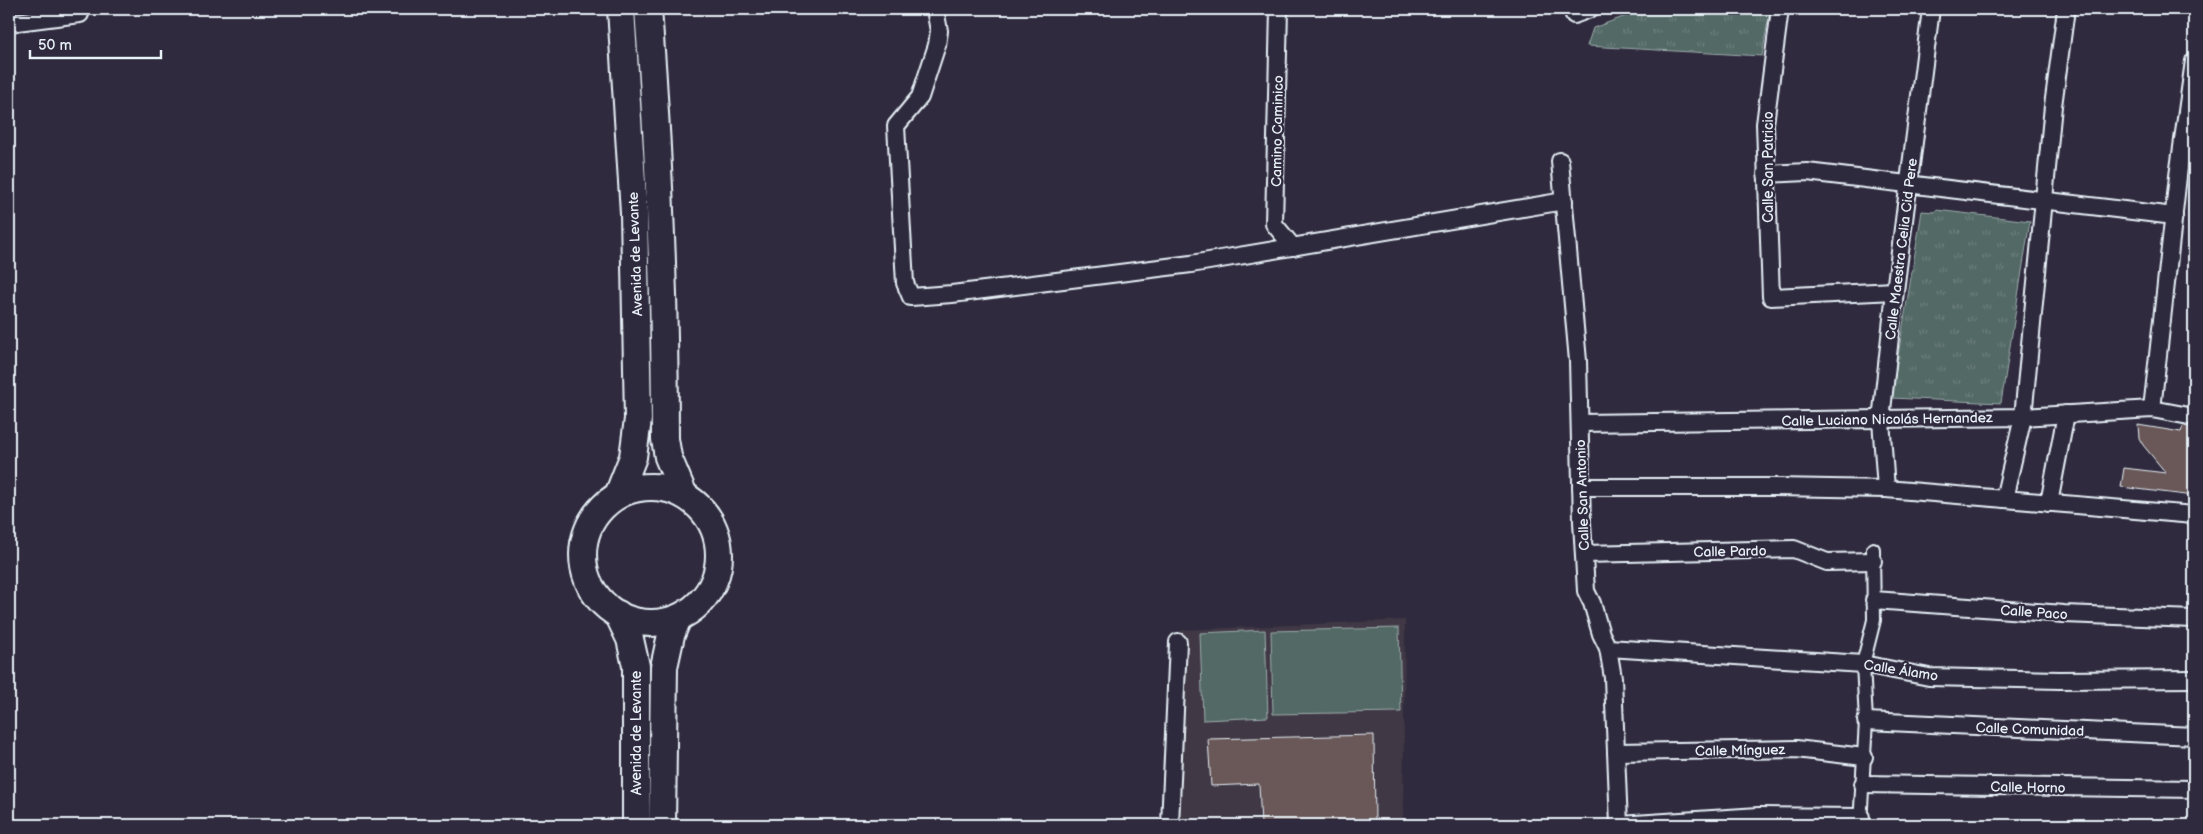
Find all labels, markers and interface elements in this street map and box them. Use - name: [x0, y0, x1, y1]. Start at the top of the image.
- scale bar: [30, 28, 161, 60]
- text: 50 m: [38, 36, 72, 55]
- street label: Camino Caminico: [1268, 75, 1287, 187]
- street label: Calle San Patricio: [1760, 111, 1777, 223]
- street label: Calle Maestra Celia Cid Pere: [1882, 157, 1921, 341]
- street label: Avenida de Levante: [625, 191, 646, 316]
- street label: Calle Luciano Nicolás Hernandez: [1781, 409, 1993, 430]
- street label: Calle San Antonio: [1572, 439, 1593, 551]
- street label: Calle Pardo: [1693, 542, 1767, 561]
- street label: Calle Paco: [2000, 602, 2068, 623]
- street label: Calle Álamo: [1862, 655, 1940, 685]
- street label: Avenida de Levante: [628, 671, 645, 795]
- street label: Calle Comunidad: [1975, 719, 2084, 740]
- street label: Calle Mínguez: [1695, 741, 1786, 760]
- street label: Calle Horno: [1990, 778, 2066, 797]

